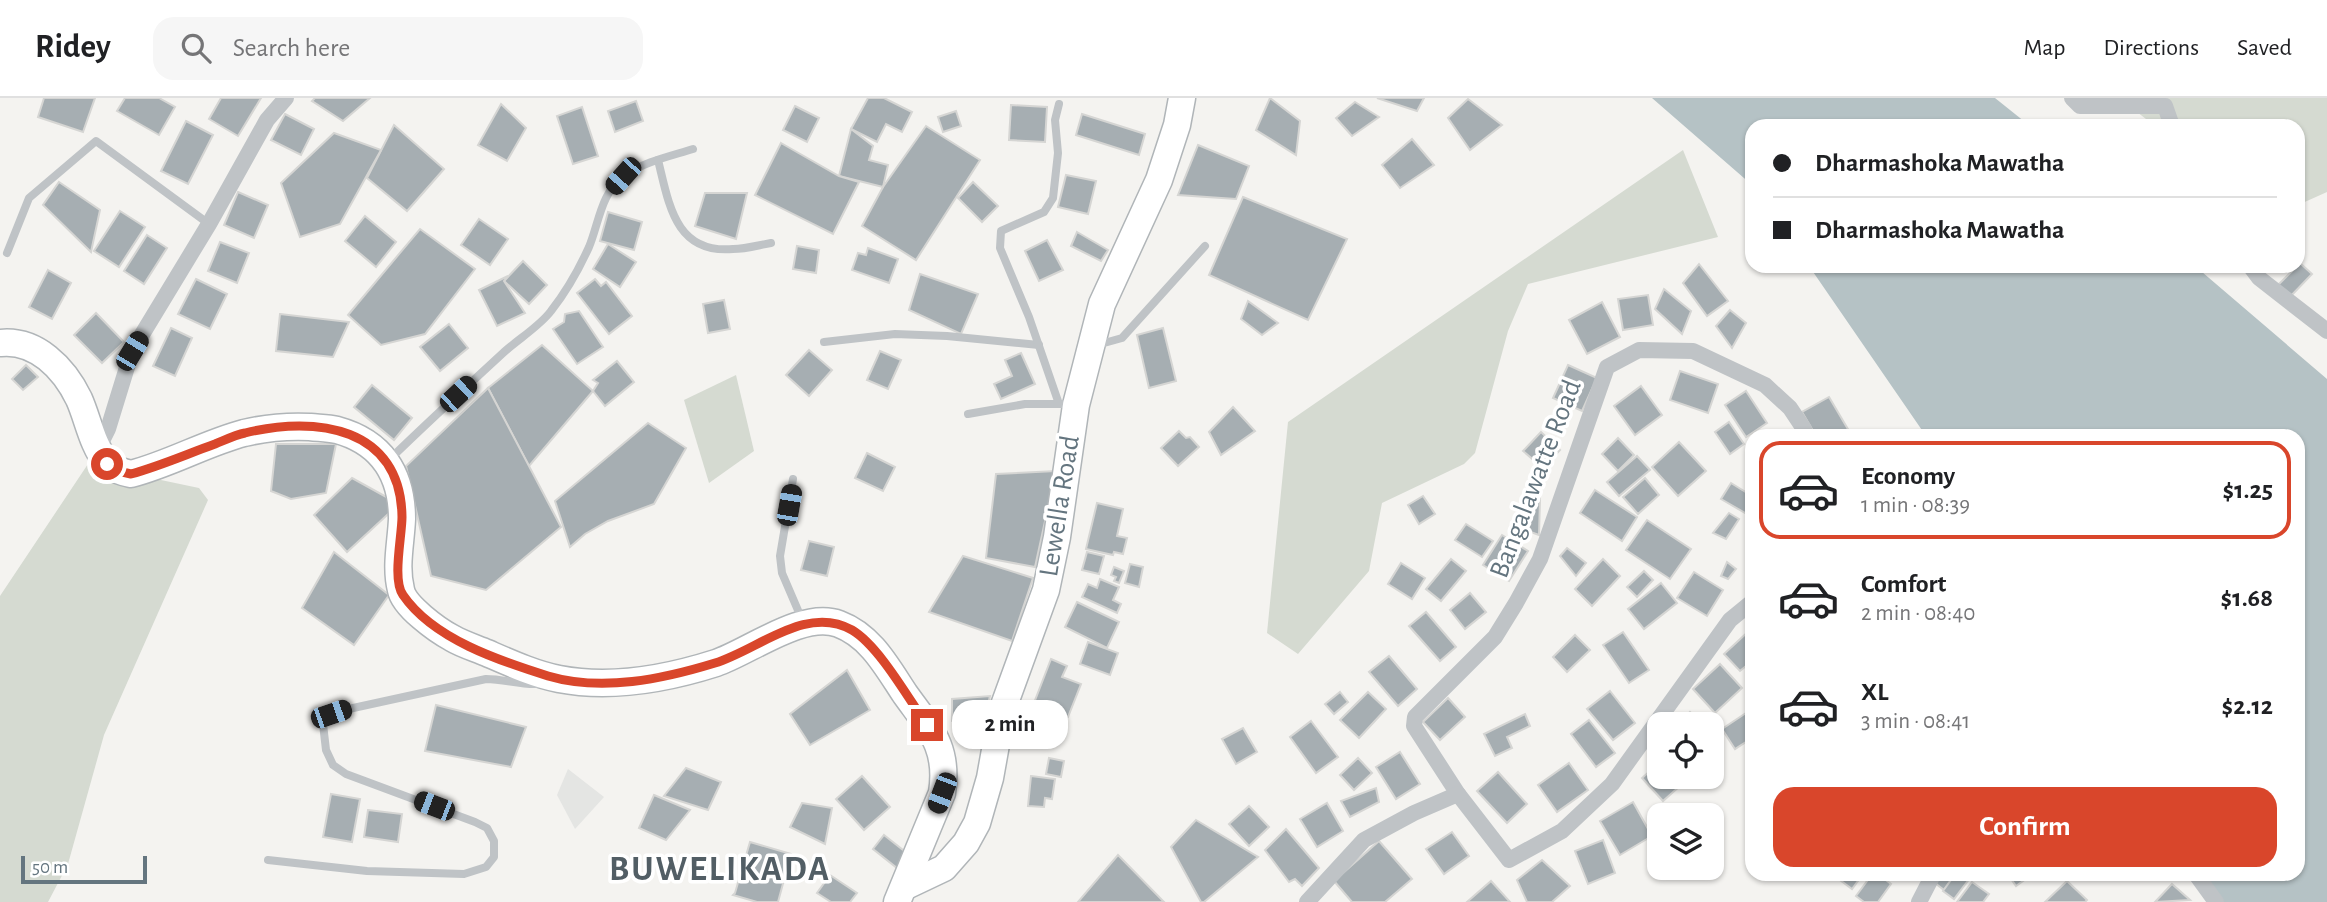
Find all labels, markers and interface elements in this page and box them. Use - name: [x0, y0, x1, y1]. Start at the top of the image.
- search box: [153, 17, 643, 80]
- icon: search: [177, 29, 215, 67]
- text: Ridey: [35, 31, 111, 64]
- text: Search here: [233, 35, 350, 61]
- text: Map: [2023, 36, 2065, 60]
- text: Directions: [2103, 36, 2199, 60]
- text: Saved: [2237, 36, 2292, 60]
- text: Dharmashoka Mawatha: [1815, 150, 2065, 176]
- car: [602, 153, 645, 199]
- text: Dharmashoka Mawatha: [1815, 217, 2065, 243]
- car: [113, 328, 152, 374]
- car: [436, 372, 481, 416]
- street label: Bangalawatte Road: [1485, 376, 1587, 582]
- street label: Lewella Road: [1035, 433, 1085, 579]
- route start: [91, 448, 123, 480]
- icon: car: [1777, 459, 1840, 522]
- text: Economy: [1861, 463, 1955, 489]
- text: $1.25: [2223, 477, 2273, 503]
- car: [776, 482, 803, 528]
- text: 1 min · 08:39: [1861, 494, 1970, 517]
- icon: car: [1777, 567, 1840, 630]
- text: Comfort: [1861, 571, 1946, 597]
- text: $1.68: [2221, 585, 2273, 611]
- text: 2 min · 08:40: [1861, 602, 1975, 625]
- icon: car: [1777, 675, 1840, 738]
- text: XL: [1861, 679, 1888, 705]
- text: $2.12: [2221, 693, 2273, 719]
- car: [308, 697, 355, 731]
- callout: 2 min: [951, 700, 1067, 750]
- route end: [911, 709, 943, 741]
- text: 3 min · 08:41: [1861, 710, 1970, 733]
- map controls: [1647, 712, 1724, 880]
- button: locate: [1647, 712, 1724, 789]
- text: 2 min: [984, 713, 1036, 736]
- car: [925, 770, 960, 816]
- button: Confirm: [1773, 787, 2277, 867]
- car: [411, 789, 458, 823]
- button: layers: [1647, 803, 1724, 880]
- district label: BUWELIKADA: [609, 852, 831, 887]
- scale bar: [21, 853, 147, 885]
- text: 50 m: [32, 858, 68, 877]

